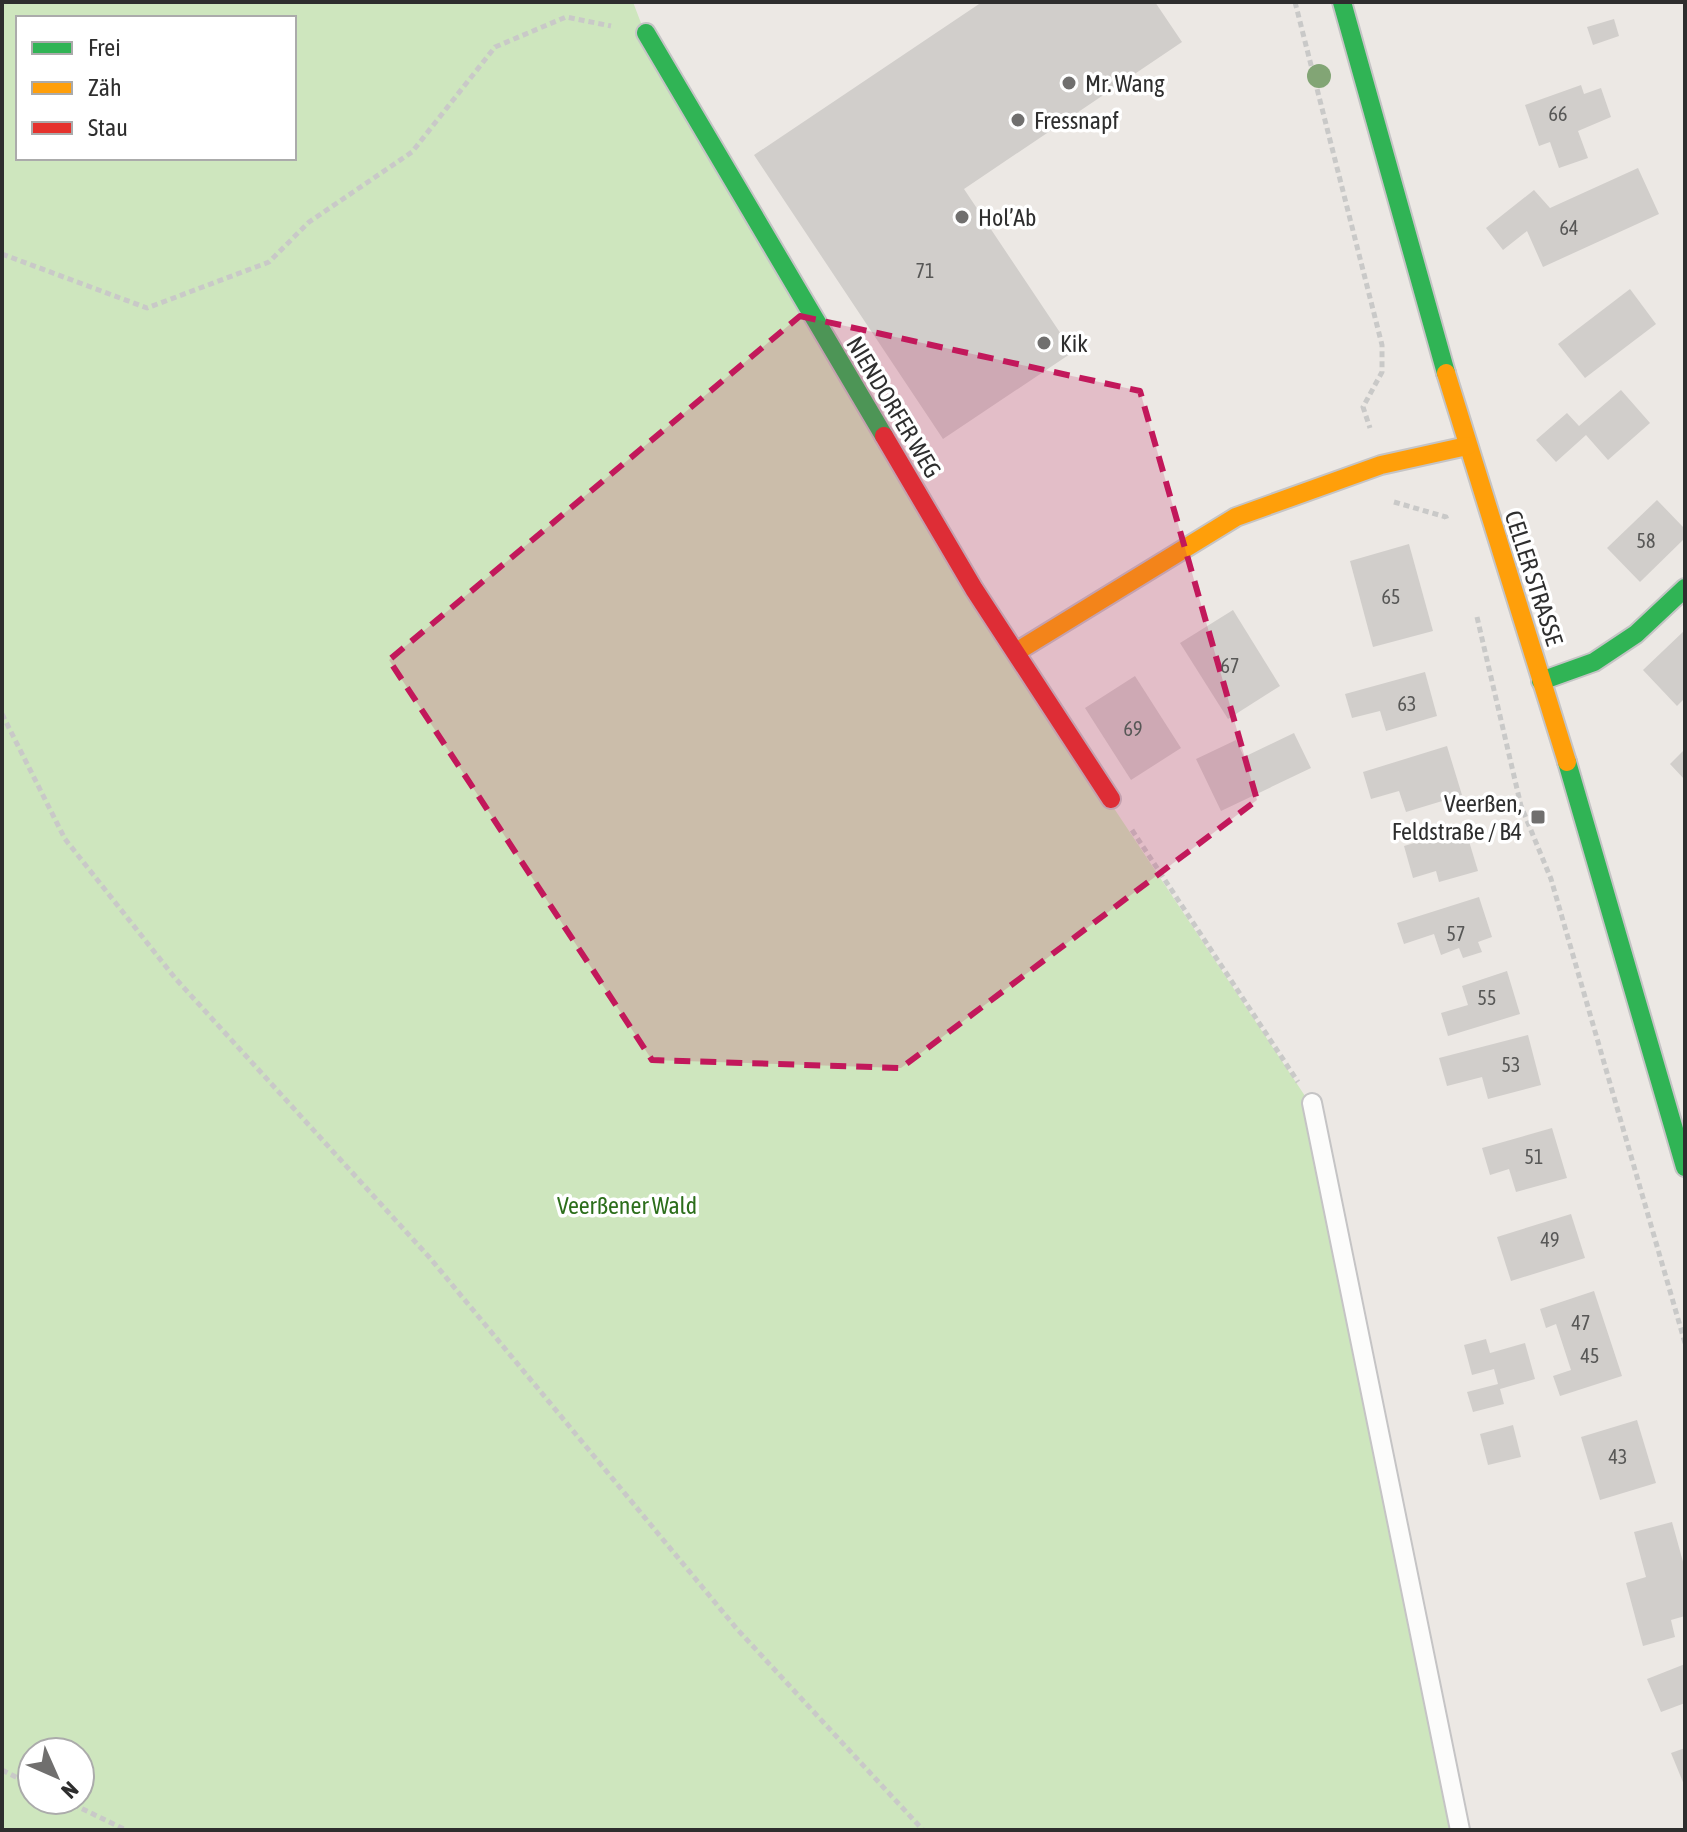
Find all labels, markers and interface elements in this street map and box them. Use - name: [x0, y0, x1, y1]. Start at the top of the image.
- legend: [16, 16, 296, 160]
- text: Frei: [88, 34, 121, 61]
- place label: Mr. Wang: [1085, 70, 1165, 97]
- text: Zäh: [88, 74, 122, 101]
- marker: Mr. Wang: [1060, 74, 1078, 92]
- house number: 66: [1549, 102, 1567, 125]
- place label: Fressnapf: [1034, 107, 1119, 134]
- marker: Fressnapf: [1009, 111, 1027, 129]
- text: Stau: [88, 114, 128, 141]
- place label: Hol’Ab: [978, 204, 1036, 231]
- marker: Hol’Ab: [953, 208, 971, 226]
- house number: 64: [1560, 216, 1578, 239]
- house number: 71: [916, 259, 934, 282]
- place label: Kik: [1060, 330, 1088, 357]
- street label: NIENDORFER WEG: [841, 332, 947, 482]
- marker: Kik: [1035, 334, 1053, 352]
- street label: CELLER STRASSE: [1500, 507, 1568, 649]
- house number: 58: [1637, 529, 1655, 552]
- house number: 65: [1382, 585, 1400, 608]
- house number: 67: [1221, 654, 1239, 677]
- house number: 63: [1398, 692, 1416, 715]
- house number: 69: [1124, 717, 1142, 740]
- place label: Veerßen, Feldstraße / B4: [1392, 790, 1522, 845]
- marker: Veerßen, Feldstraße / B4: [1529, 808, 1547, 826]
- house number: 57: [1447, 922, 1465, 945]
- house number: 55: [1478, 986, 1496, 1009]
- house number: 53: [1502, 1053, 1520, 1076]
- house number: 51: [1525, 1145, 1543, 1168]
- park label: Veerßener Wald: [557, 1192, 697, 1219]
- house number: 49: [1541, 1228, 1559, 1251]
- house number: 47: [1572, 1311, 1590, 1334]
- house number: 45: [1581, 1344, 1599, 1367]
- house number: 43: [1609, 1445, 1627, 1468]
- north arrow: [16, 1736, 96, 1816]
- text: N: [56, 1776, 84, 1804]

